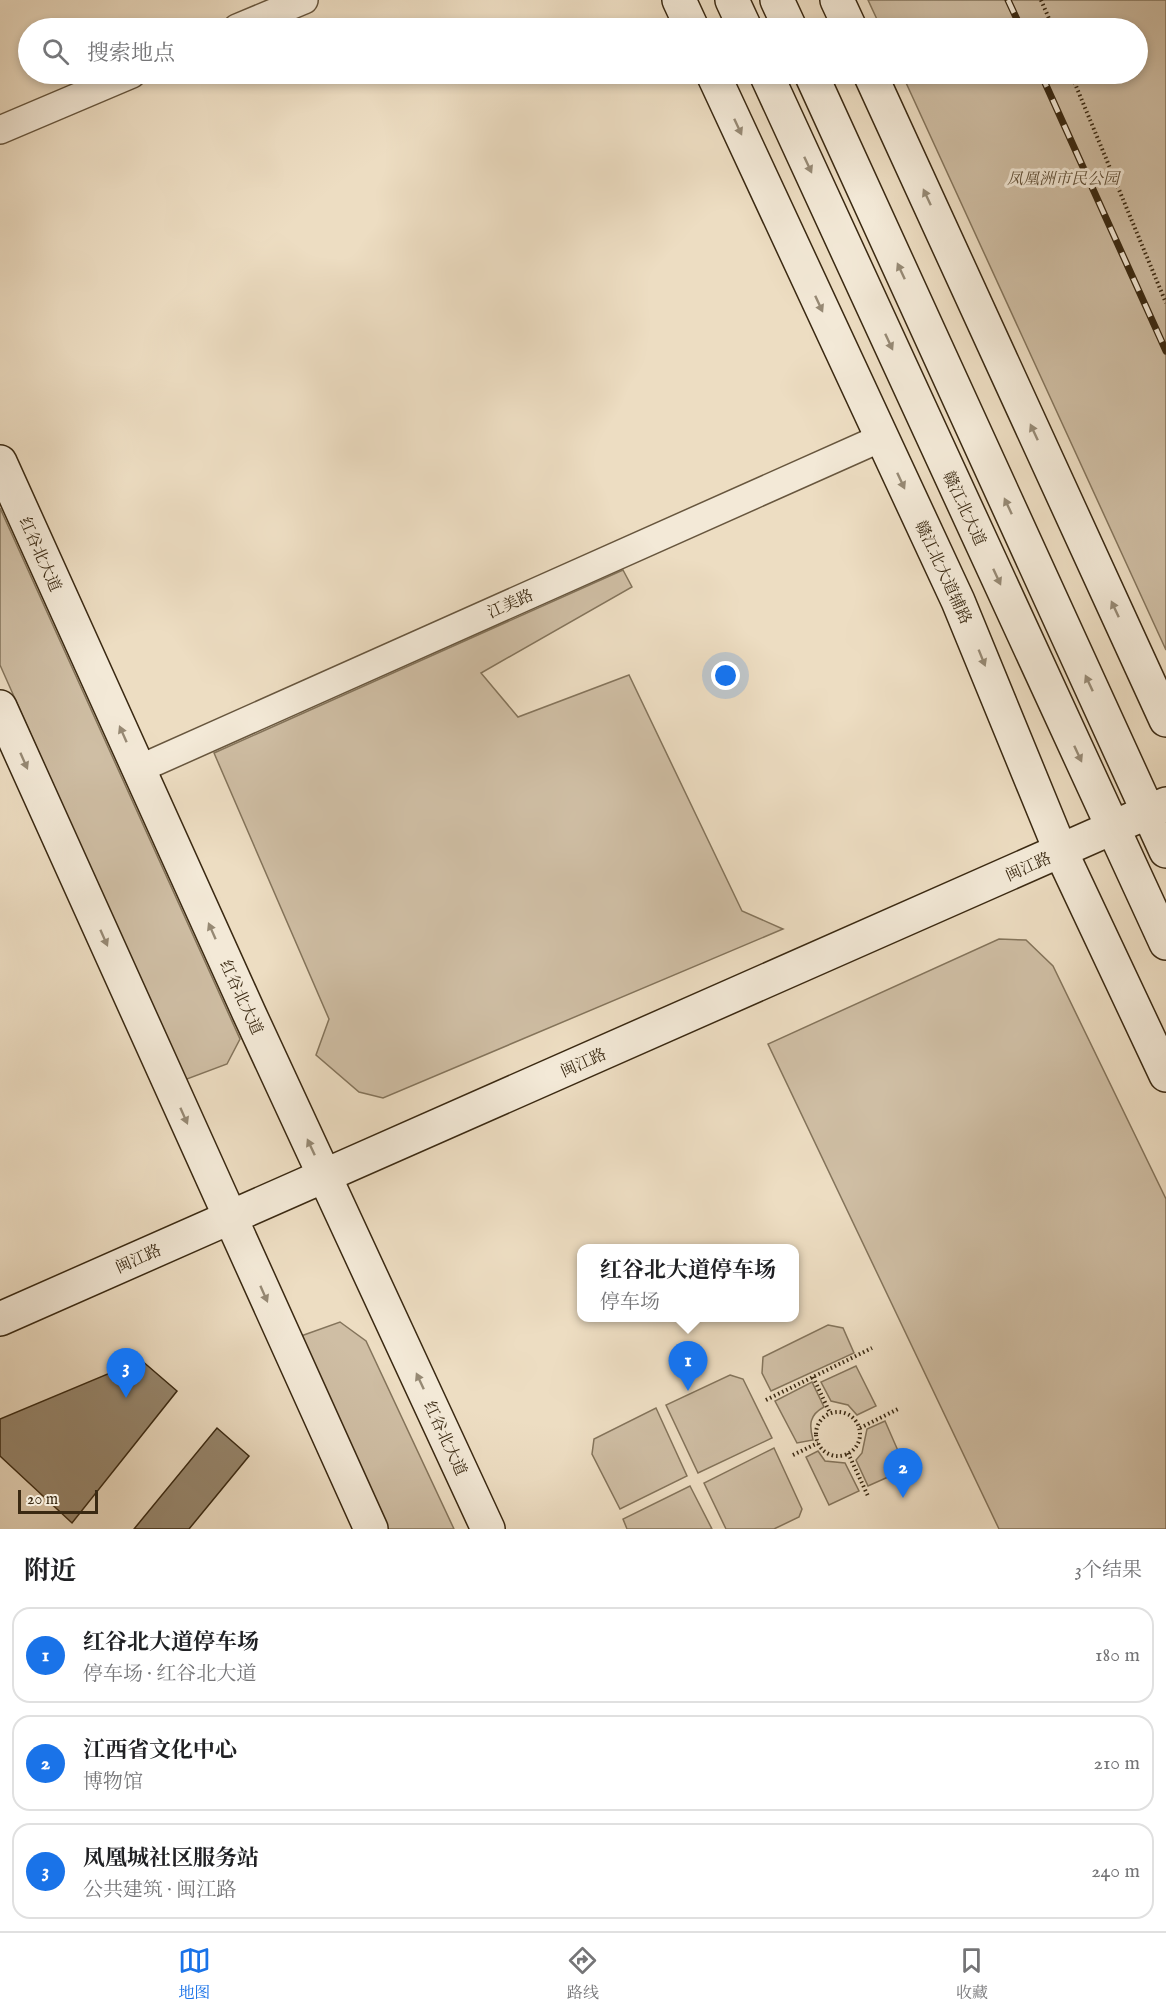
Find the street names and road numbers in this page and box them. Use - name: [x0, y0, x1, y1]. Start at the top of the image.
- street label: 赣江北大道: [937, 468, 989, 549]
- street label: 红谷北大道: [14, 514, 65, 595]
- street label: 赣江北大道辅路: [909, 518, 975, 628]
- street label: 江美路: [485, 586, 537, 624]
- street label: 闽江路: [1003, 849, 1055, 887]
- street label: 红谷北大道: [214, 957, 266, 1038]
- street label: 闽江路: [558, 1045, 610, 1083]
- street label: 闽江路: [113, 1241, 165, 1279]
- street label: 红谷北大道: [418, 1398, 470, 1479]

